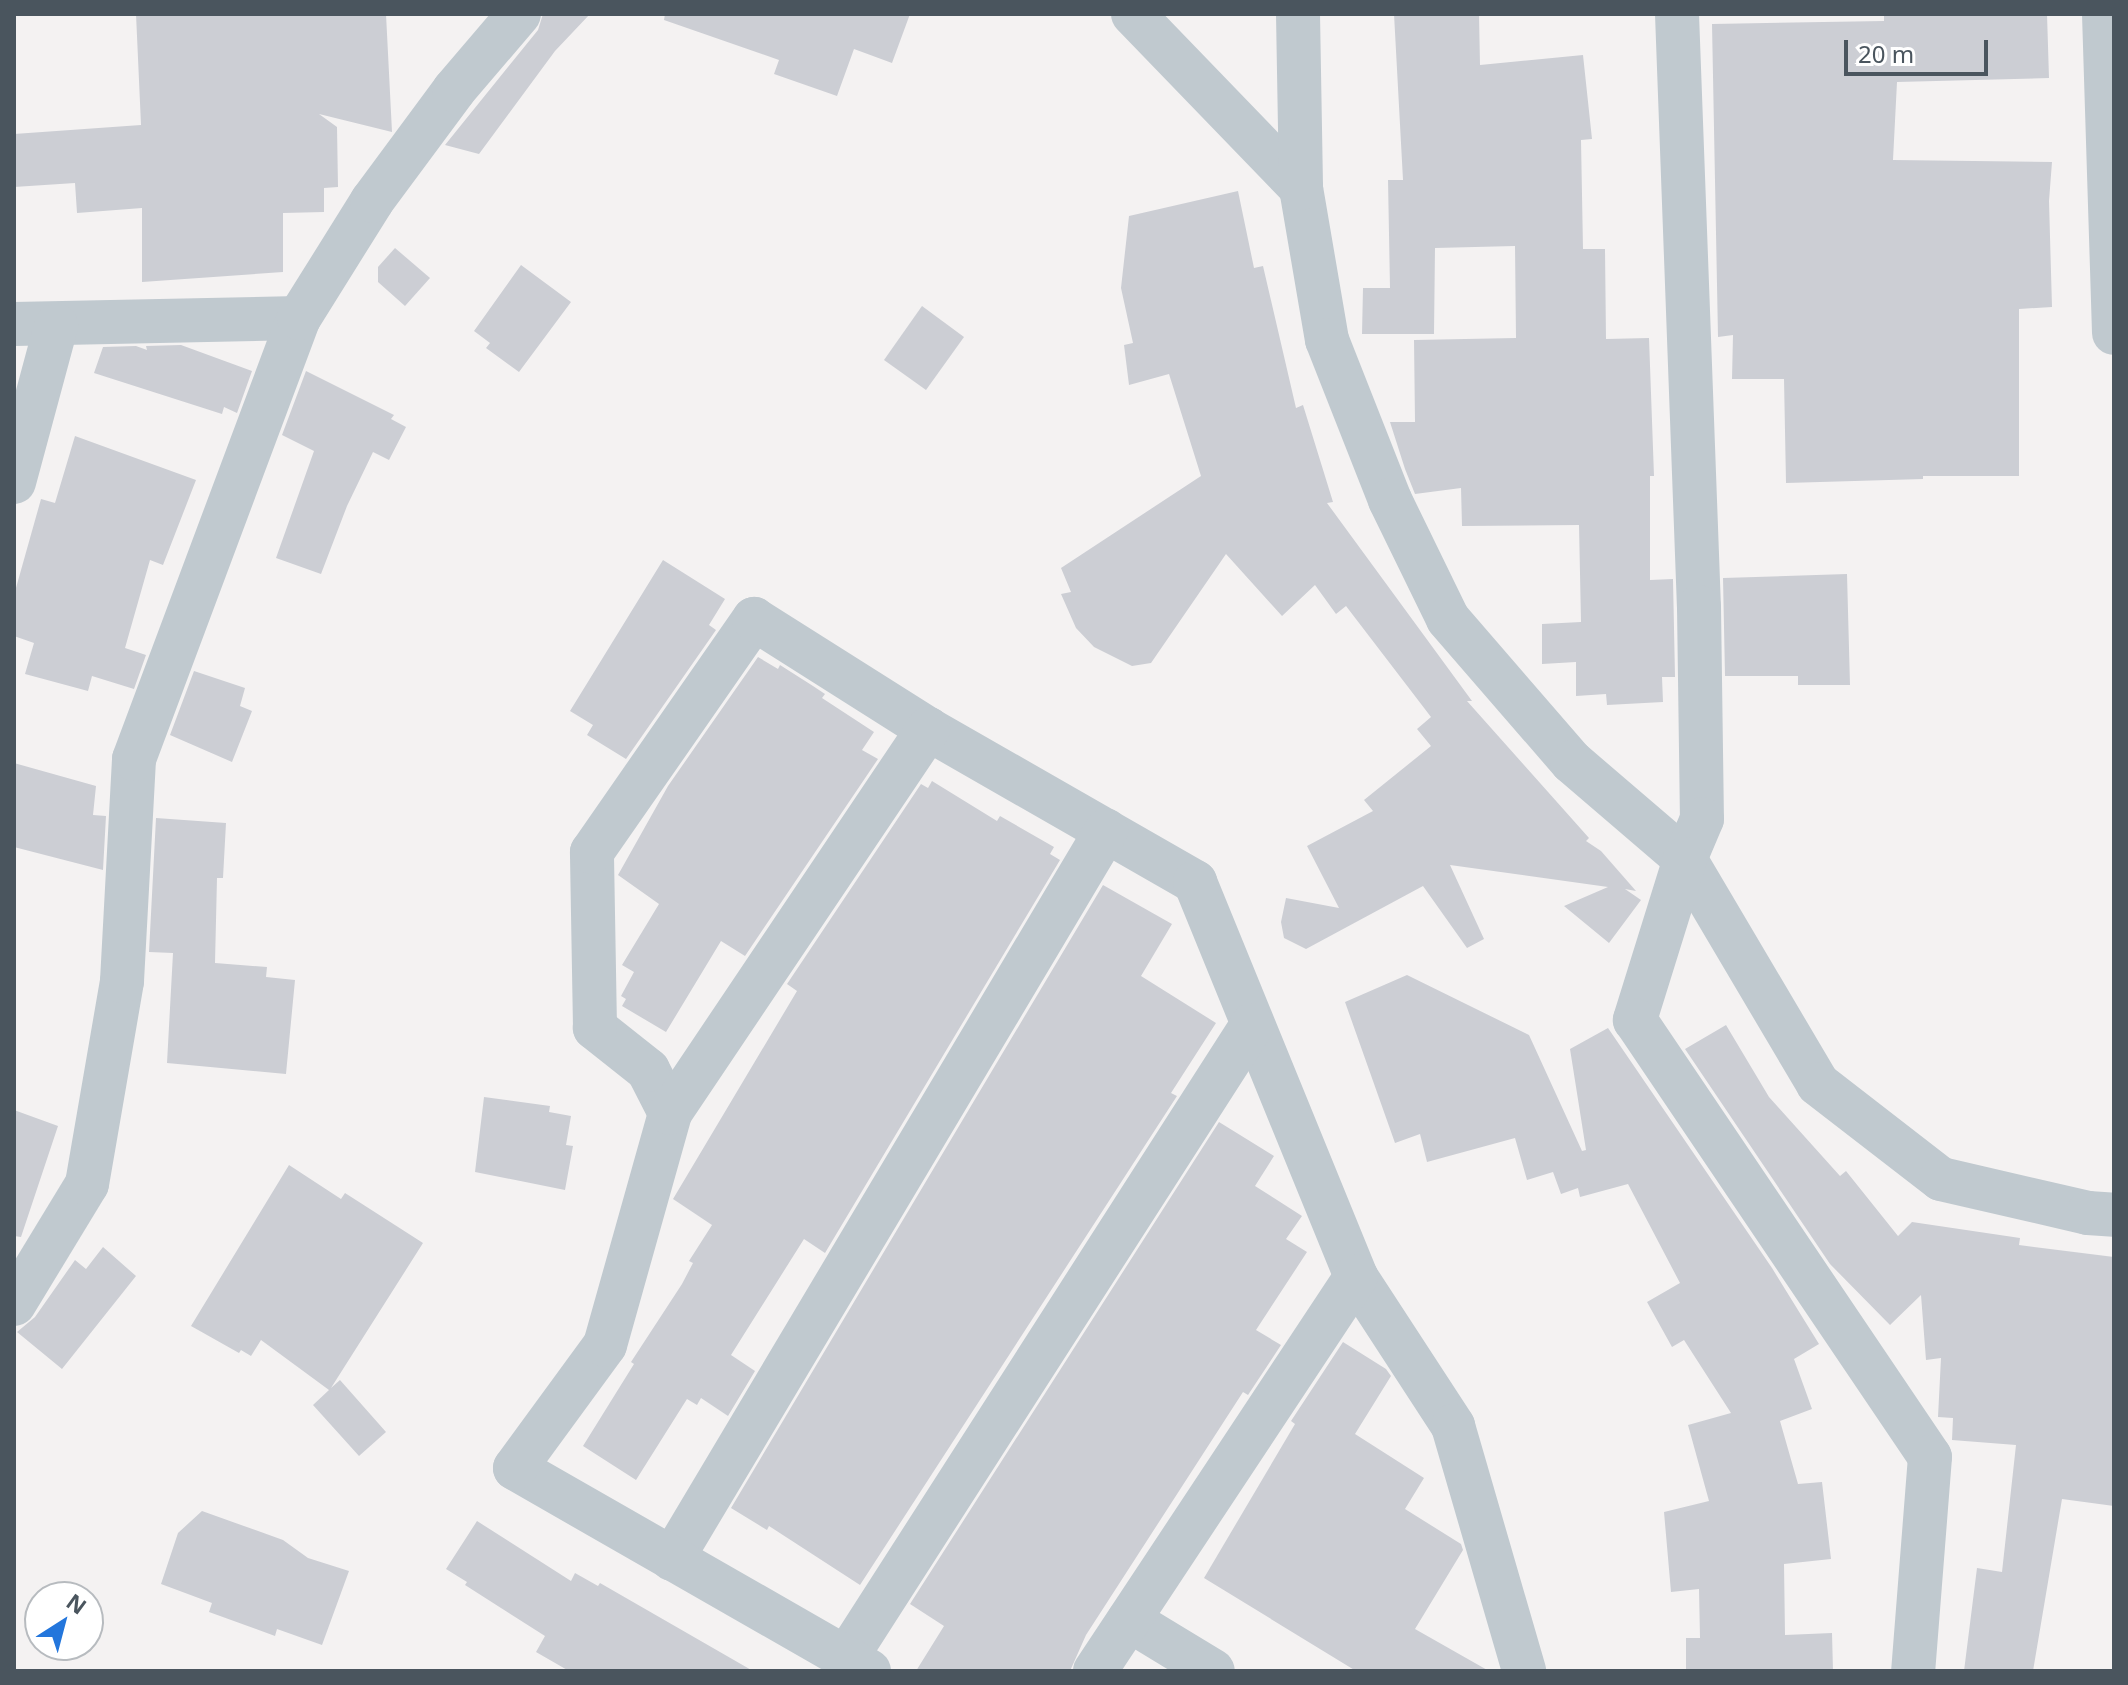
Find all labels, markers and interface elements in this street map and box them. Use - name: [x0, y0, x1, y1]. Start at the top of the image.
- scale bar: [1848, 24, 1992, 74]
- text: 20 m: [1858, 37, 1914, 70]
- north arrow: [24, 1581, 104, 1661]
- text: N: [61, 1586, 93, 1621]

